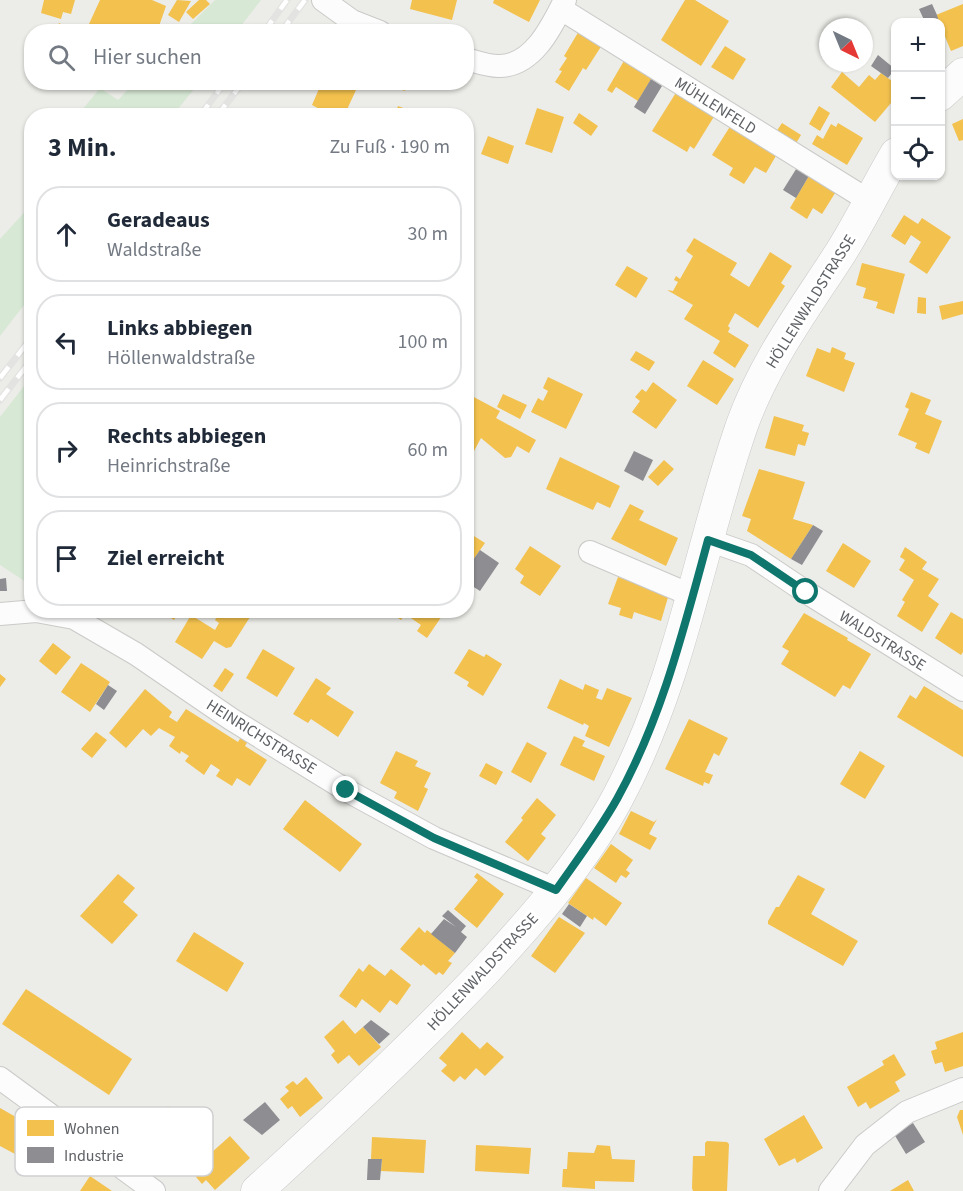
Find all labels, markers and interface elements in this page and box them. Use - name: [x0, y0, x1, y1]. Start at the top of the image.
- north arrow: [819, 18, 873, 72]
- map controls: [891, 18, 945, 180]
- button: +: [891, 18, 945, 72]
- search box: [24, 24, 474, 90]
- icon: search: [45, 41, 78, 74]
- text: Hier suchen: [93, 41, 202, 73]
- street label: MÜHLENFELD: [670, 72, 761, 140]
- button: −: [891, 72, 945, 126]
- button: locate: [891, 126, 945, 180]
- text: 3 Min.: [48, 129, 117, 166]
- text: Zu Fuß · 190 m: [329, 133, 450, 161]
- text: Geradeaus: [107, 204, 210, 236]
- icon: ahead: [50, 218, 83, 251]
- text: 30 m: [408, 220, 448, 248]
- street label: HÖLLENWALDSTRASSE: [761, 230, 861, 373]
- text: Waldstraße: [107, 236, 201, 264]
- text: Links abbiegen: [107, 312, 253, 344]
- icon: left: [50, 326, 83, 359]
- text: 100 m: [398, 328, 448, 356]
- text: Höllenwaldstraße: [107, 344, 255, 372]
- text: Rechts abbiegen: [107, 420, 266, 452]
- icon: right: [50, 434, 83, 467]
- text: 60 m: [408, 436, 448, 464]
- text: Heinrichstraße: [107, 452, 230, 480]
- icon: arrive: [50, 542, 83, 575]
- text: Ziel erreicht: [107, 542, 225, 574]
- route start: [792, 578, 818, 604]
- street label: WALDSTRASSE: [835, 605, 930, 676]
- street label: HEINRICHSTRASSE: [202, 694, 321, 780]
- route end: [332, 776, 358, 802]
- street label: HÖLLENWALDSTRASSE: [422, 908, 543, 1036]
- legend: [15, 1107, 213, 1176]
- text: Wohnen: [64, 1118, 119, 1140]
- text: Industrie: [64, 1145, 124, 1167]

